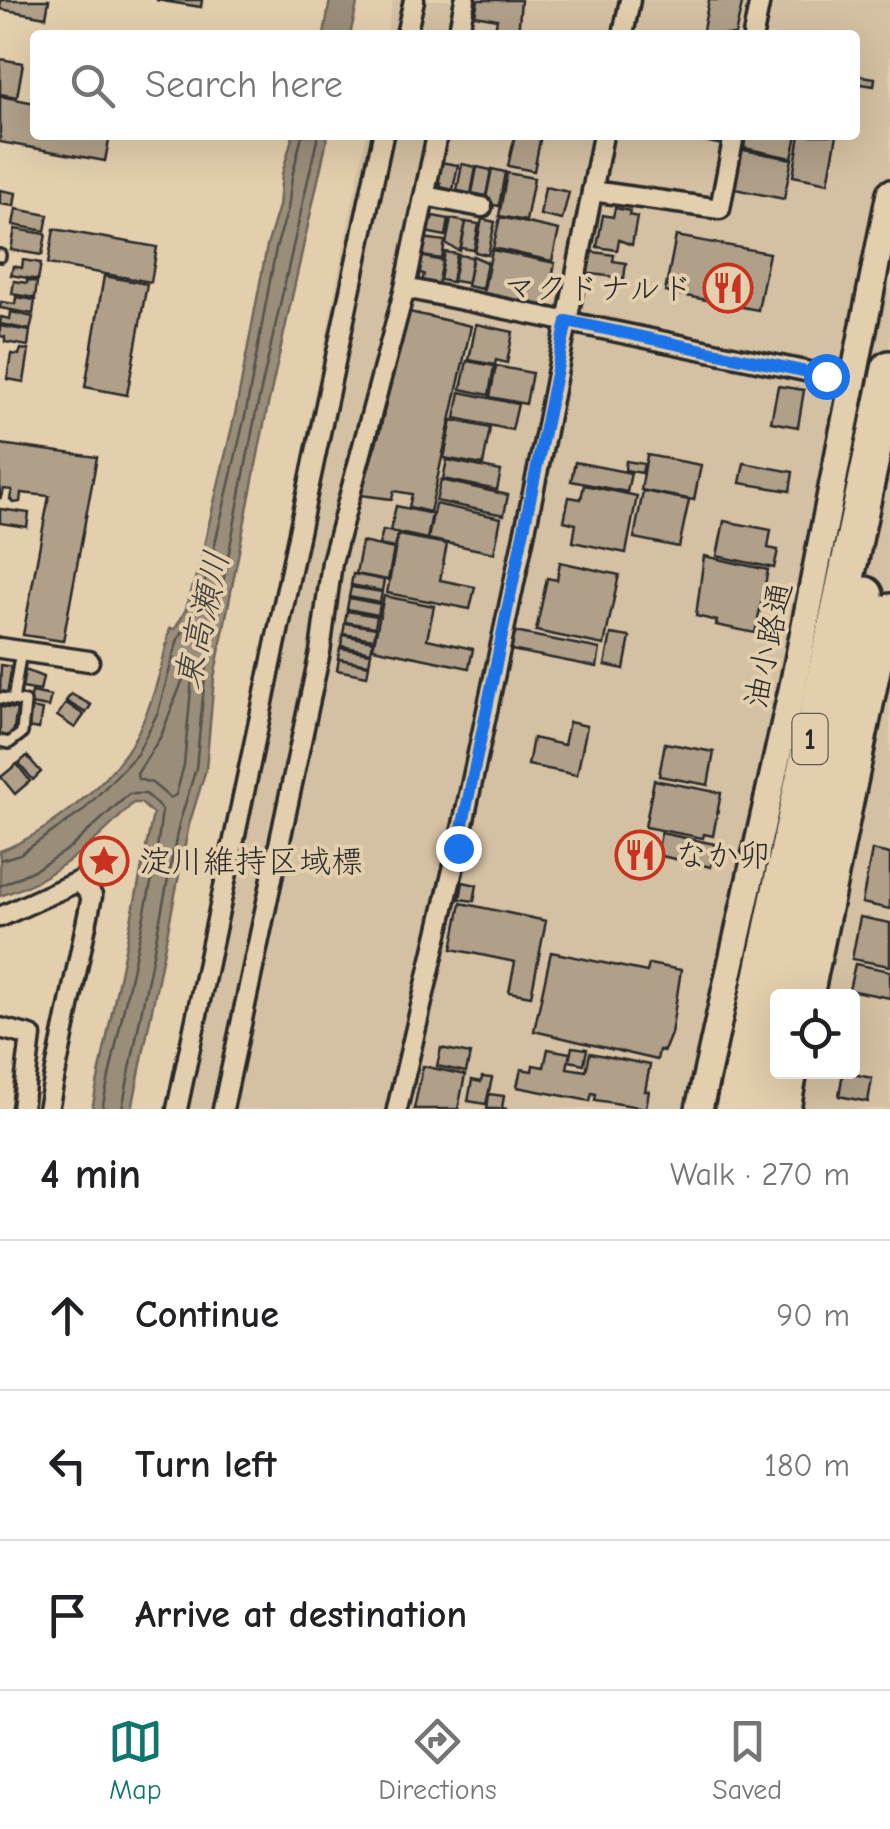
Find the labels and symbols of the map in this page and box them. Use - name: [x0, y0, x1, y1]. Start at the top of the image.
- restaurant icon: マクドナルド: [702, 262, 754, 314]
- place label: マクドナルド: [504, 270, 693, 307]
- route start: [804, 354, 850, 400]
- water label: 東高瀬川: [166, 547, 238, 693]
- street label: 油小路通: [737, 579, 799, 711]
- road number: 1: [792, 714, 828, 764]
- route end: [436, 826, 482, 872]
- restaurant icon: なか卯: [614, 829, 666, 881]
- place icon: 淀川維持区域標: [78, 835, 130, 887]
- place label: なか卯: [675, 837, 771, 874]
- place label: 淀川維持区域標: [139, 843, 363, 880]

